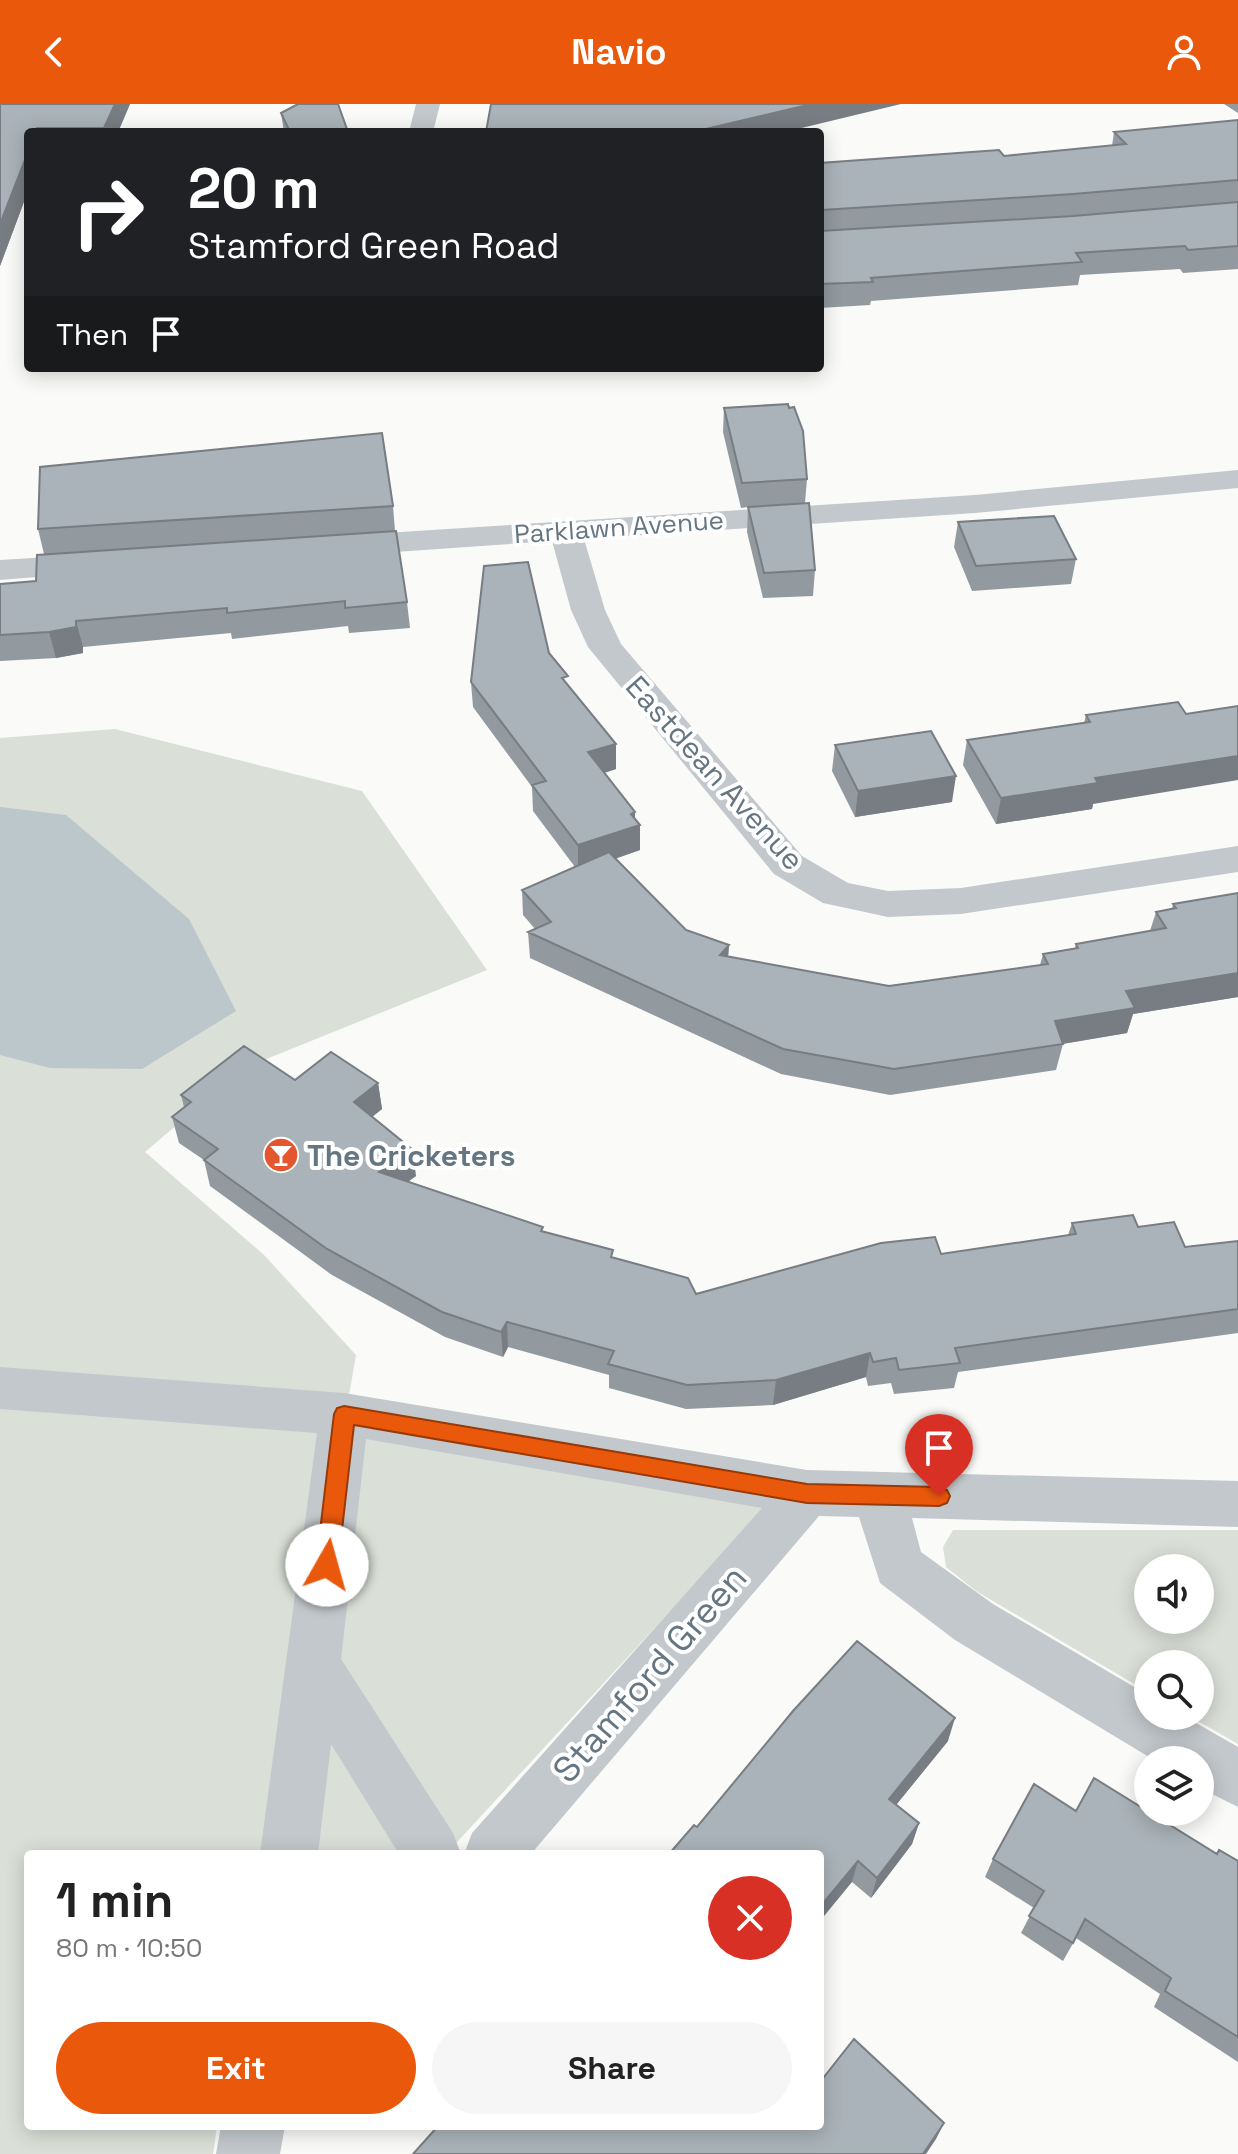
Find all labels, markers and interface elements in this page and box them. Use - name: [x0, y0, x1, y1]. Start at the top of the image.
- text: Navio: [571, 29, 667, 75]
- icon: back: [32, 30, 76, 74]
- icon: person: [1162, 30, 1206, 74]
- text: 20 m: [188, 153, 320, 224]
- icon: right: [56, 160, 160, 264]
- text: Stamford Green Road: [188, 223, 559, 269]
- icon: arrive: [144, 312, 188, 356]
- text: Then: [56, 315, 128, 354]
- street label: Parklawn Avenue: [513, 503, 725, 551]
- street label: Eastdean Avenue: [617, 668, 813, 878]
- bar icon: The Cricketers: [262, 1136, 300, 1174]
- place label: The Cricketers: [307, 1136, 515, 1175]
- pin: [905, 1414, 973, 1496]
- icon: arrive: [917, 1426, 961, 1470]
- position arrow: [285, 1523, 369, 1607]
- map controls: [1134, 1554, 1214, 1826]
- button: sound: [1134, 1554, 1214, 1634]
- street label: Stamford Green: [543, 1556, 757, 1792]
- button: search: [1134, 1650, 1214, 1730]
- button: layers: [1134, 1746, 1214, 1826]
- text: 1 min: [56, 1870, 173, 1931]
- button: close: [708, 1876, 792, 1960]
- text: 80 m · 10:50: [56, 1931, 202, 1965]
- button: Exit: [56, 2022, 416, 2114]
- button: Share: [432, 2022, 792, 2114]

